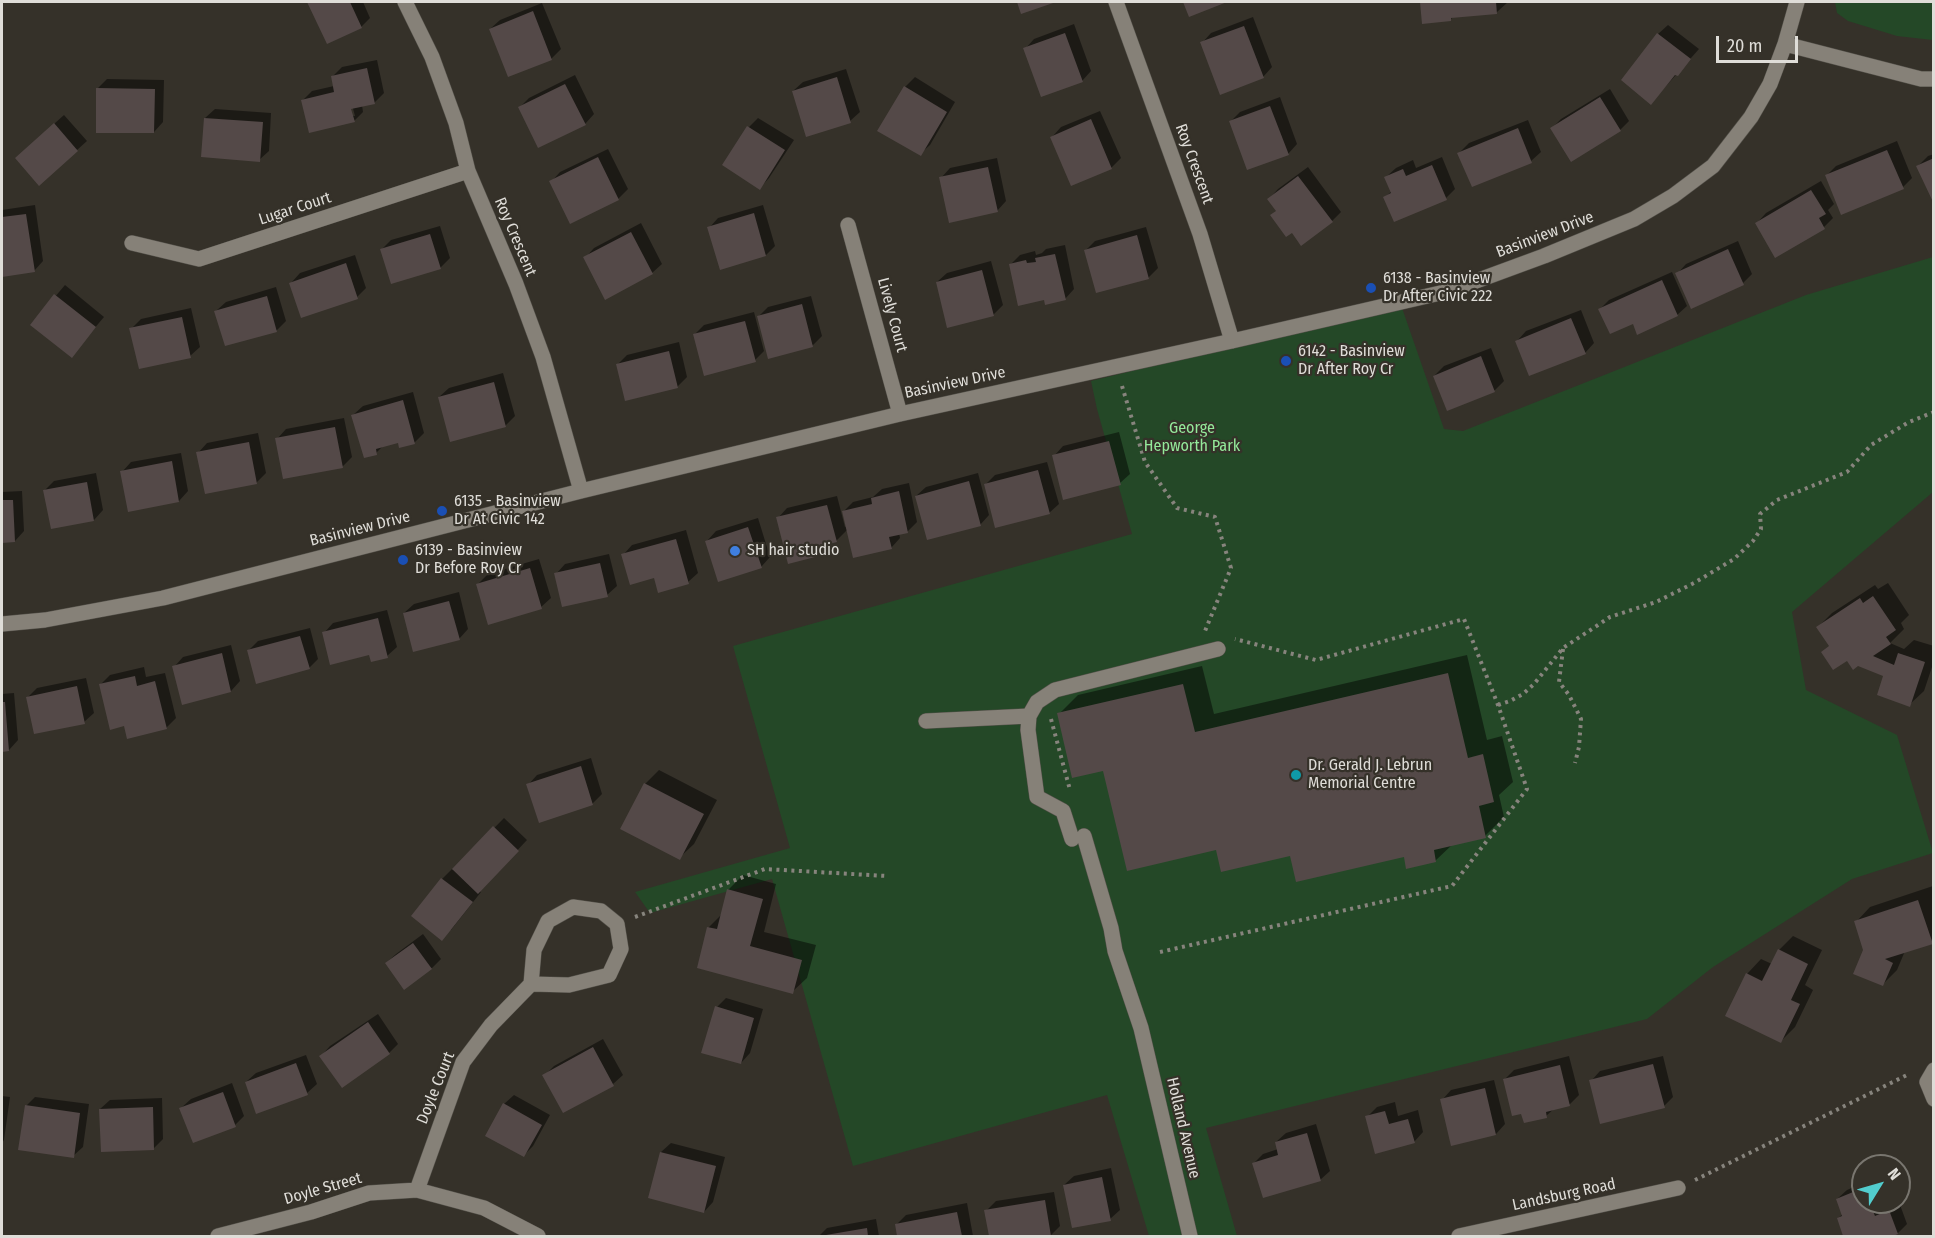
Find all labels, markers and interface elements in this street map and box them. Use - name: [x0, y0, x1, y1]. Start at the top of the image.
- scale bar: [1719, 24, 1802, 62]
- text: 20 m: [1727, 35, 1762, 57]
- street label: Roy Crescent: [1171, 121, 1217, 207]
- street label: Lugar Court: [256, 188, 334, 230]
- street label: Roy Crescent: [490, 195, 540, 279]
- street label: Basinview Drive: [1494, 208, 1596, 262]
- place label: 6138 - Basinview Dr After Civic 222: [1383, 269, 1492, 307]
- street label: Lively Court: [873, 276, 911, 354]
- marker: 6138 - Basinview Dr After Civic 222: [1364, 281, 1378, 295]
- place label: 6142 - Basinview Dr After Roy Cr: [1298, 342, 1405, 380]
- marker: 6142 - Basinview Dr After Roy Cr: [1279, 354, 1293, 368]
- street label: Basinview Drive: [903, 363, 1007, 403]
- park label: George Hepworth Park: [1144, 419, 1240, 457]
- place label: 6135 - Basinview Dr At Civic 142: [454, 492, 561, 530]
- marker: 6135 - Basinview Dr At Civic 142: [435, 504, 449, 518]
- street label: Basinview Drive: [308, 507, 412, 551]
- place label: 6139 - Basinview Dr Before Roy Cr: [415, 541, 522, 579]
- place label: SH hair studio: [747, 541, 839, 561]
- marker: SH hair studio: [728, 544, 742, 558]
- marker: 6139 - Basinview Dr Before Roy Cr: [396, 553, 410, 567]
- place label: Dr. Gerald J. Lebrun Memorial Centre: [1308, 756, 1432, 794]
- marker: Dr. Gerald J. Lebrun Memorial Centre: [1289, 768, 1303, 782]
- street label: Doyle Court: [413, 1049, 459, 1127]
- street label: Holland Avenue: [1162, 1076, 1204, 1180]
- north arrow: [1851, 1154, 1911, 1214]
- text: N: [1884, 1165, 1905, 1184]
- street label: Doyle Street: [282, 1169, 364, 1209]
- street label: Landsburg Road: [1510, 1175, 1618, 1215]

